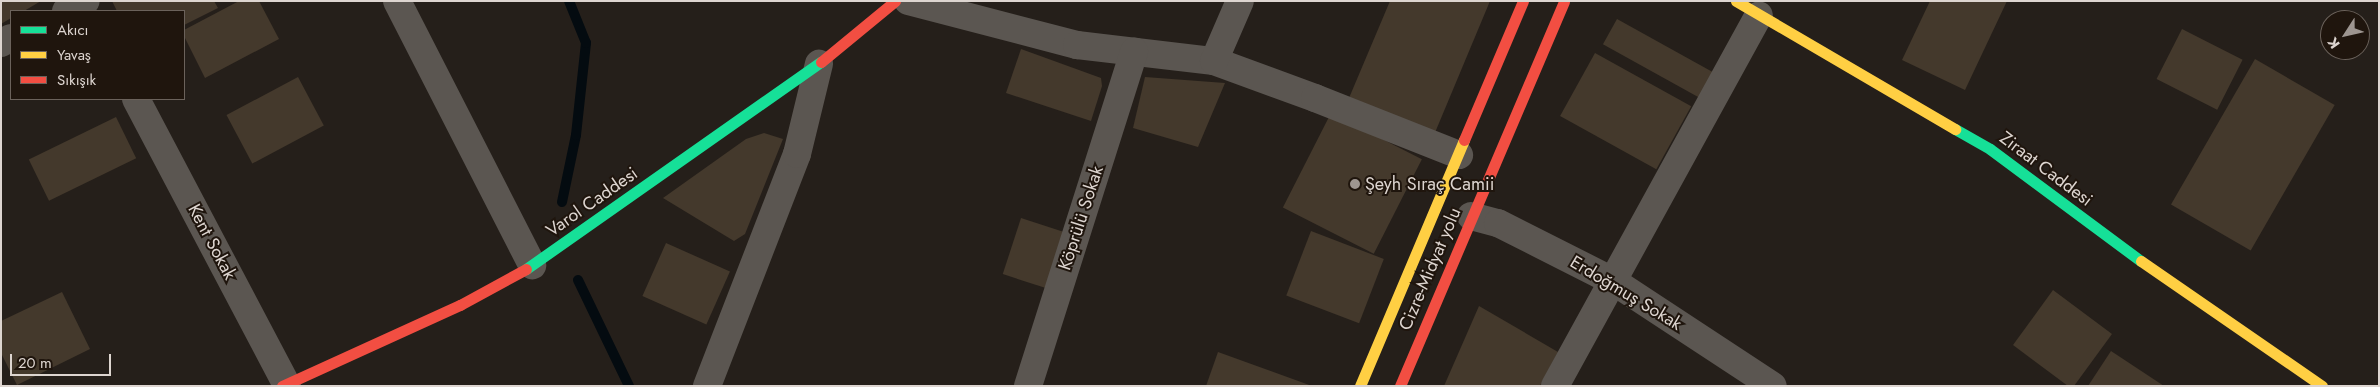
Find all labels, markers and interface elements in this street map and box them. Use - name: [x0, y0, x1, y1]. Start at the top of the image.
- legend: [10, 10, 185, 100]
- north arrow: [2320, 10, 2370, 60]
- text: Akıcı: [57, 19, 88, 41]
- text: K: [2323, 33, 2345, 53]
- text: Yavaş: [57, 44, 91, 66]
- text: Sıkışık: [57, 69, 96, 91]
- street label: Ziraat Caddesi: [1995, 127, 2097, 211]
- street label: Varol Caddesi: [542, 163, 642, 241]
- street label: Köprülü Sokak: [1054, 163, 1108, 273]
- place label: Şeyh Sıraç Camii: [1365, 173, 1494, 195]
- marker: Şeyh Sıraç Camii: [1349, 178, 1361, 190]
- street label: Kent Sokak: [183, 201, 241, 283]
- street label: Cizre-Midyat yolu: [1394, 204, 1466, 334]
- street label: Erdoğmuş Sokak: [1566, 251, 1686, 335]
- scale bar: [12, 344, 114, 376]
- text: 20 m: [18, 352, 52, 374]

